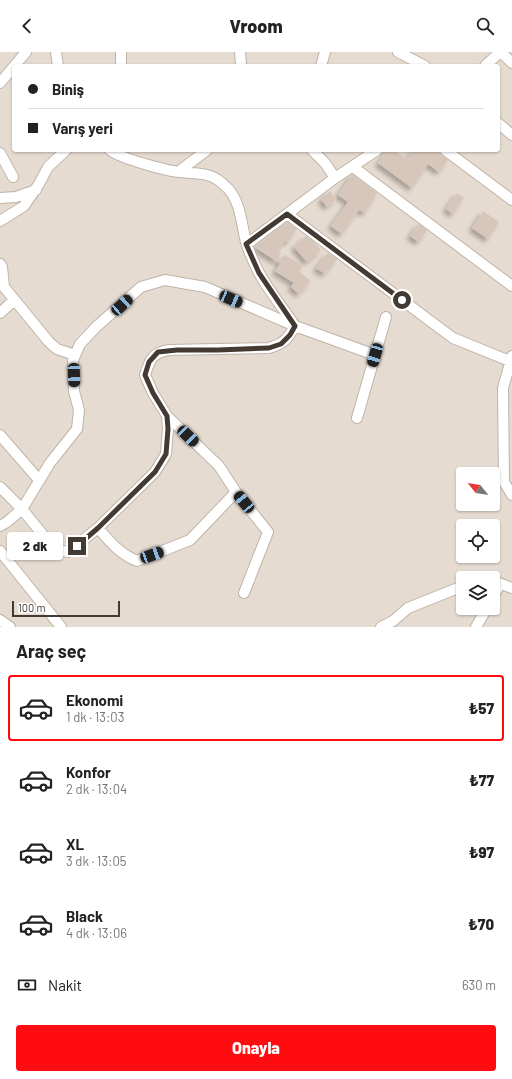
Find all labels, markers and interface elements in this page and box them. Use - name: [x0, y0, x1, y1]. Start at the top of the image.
- icon: back: [16, 15, 38, 37]
- text: Vroom: [229, 15, 283, 37]
- icon: search: [474, 15, 496, 37]
- text: Biniş: [52, 80, 84, 98]
- text: Varış yeri: [52, 119, 113, 137]
- car: [218, 289, 244, 309]
- route start: [393, 291, 411, 309]
- car: [109, 293, 135, 317]
- car: [366, 342, 384, 368]
- car: [68, 363, 80, 387]
- car: [175, 423, 201, 449]
- north arrow: [456, 467, 500, 511]
- map controls: [456, 467, 500, 615]
- car: [232, 489, 256, 515]
- button: locate: [456, 519, 500, 563]
- callout: 2 dk: [7, 532, 63, 560]
- route end: [68, 537, 86, 555]
- text: 2 dk: [23, 538, 47, 554]
- car: [139, 545, 165, 565]
- button: layers: [456, 571, 500, 615]
- scale bar: [12, 599, 120, 618]
- text: 100 m: [18, 601, 46, 614]
- text: Araç seç: [16, 640, 86, 662]
- icon: car: [18, 690, 54, 726]
- text: Ekonomi: [66, 691, 123, 709]
- text: ₺57: [468, 699, 494, 717]
- text: 1 dk · 13:03: [66, 709, 124, 725]
- icon: car: [18, 762, 54, 798]
- text: Konfor: [66, 763, 111, 781]
- text: ₺77: [469, 771, 494, 789]
- text: 2 dk · 13:04: [66, 781, 127, 797]
- icon: car: [18, 834, 54, 870]
- text: XL: [66, 835, 84, 853]
- text: ₺97: [469, 843, 494, 861]
- text: 3 dk · 13:05: [66, 853, 127, 869]
- icon: car: [18, 906, 54, 942]
- text: Black: [66, 907, 103, 925]
- text: ₺70: [468, 915, 494, 933]
- text: 4 dk · 13:06: [66, 925, 127, 941]
- icon: cash: [16, 974, 38, 996]
- text: Nakit: [48, 976, 82, 994]
- text: 630 m: [462, 977, 496, 993]
- button: Onayla: [16, 1025, 496, 1071]

